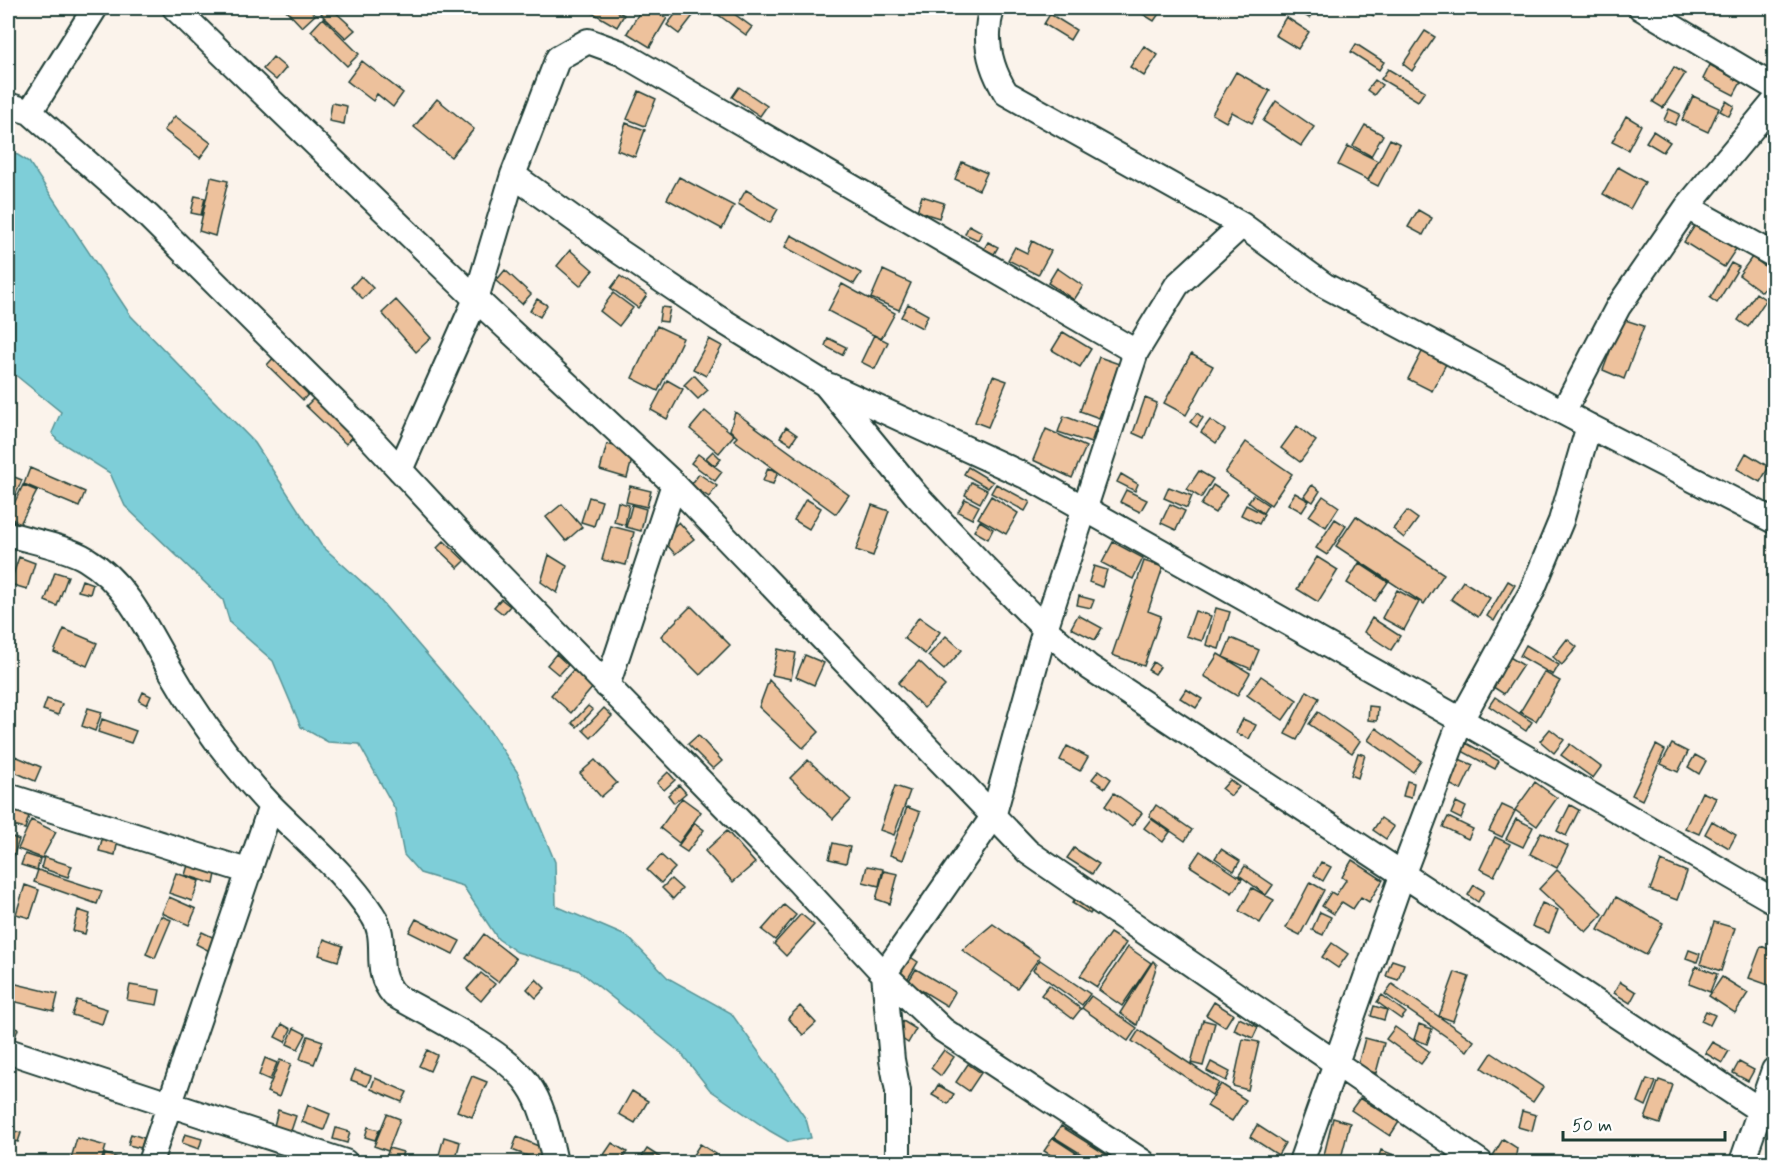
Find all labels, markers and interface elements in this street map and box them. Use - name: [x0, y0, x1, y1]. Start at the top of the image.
- scale bar: [1563, 1104, 1725, 1142]
- text: 50 m: [1572, 1114, 1612, 1138]

